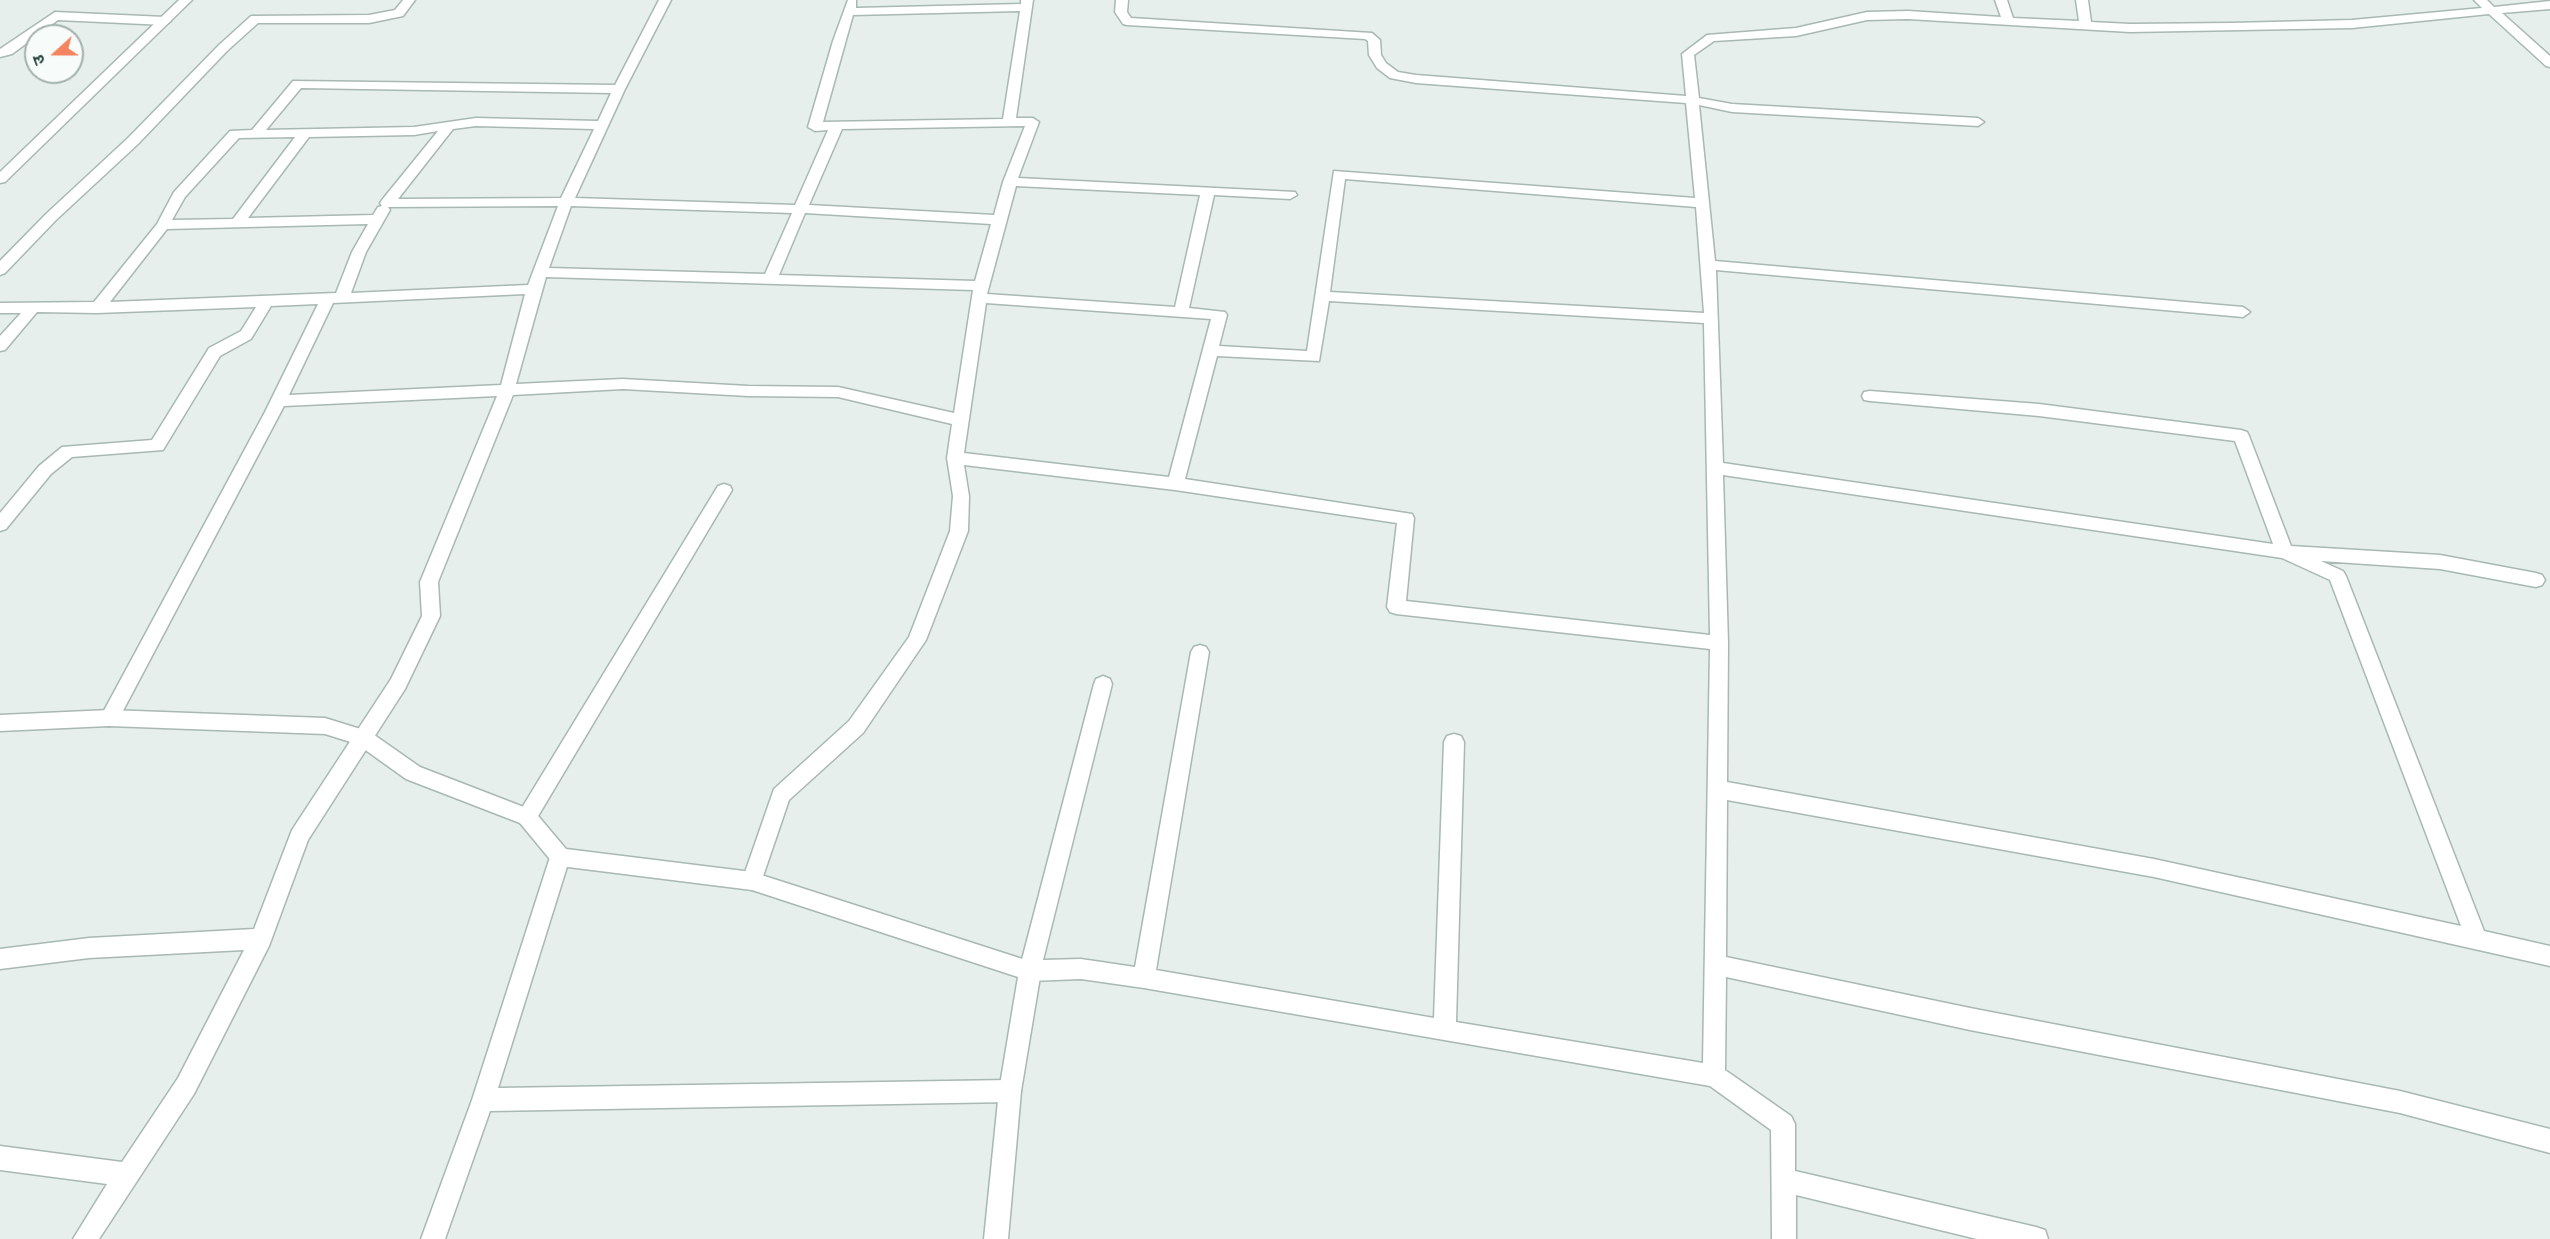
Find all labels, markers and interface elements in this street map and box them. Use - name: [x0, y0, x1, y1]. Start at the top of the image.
- north arrow: [24, 24, 84, 84]
- text: उ: [28, 52, 49, 68]

